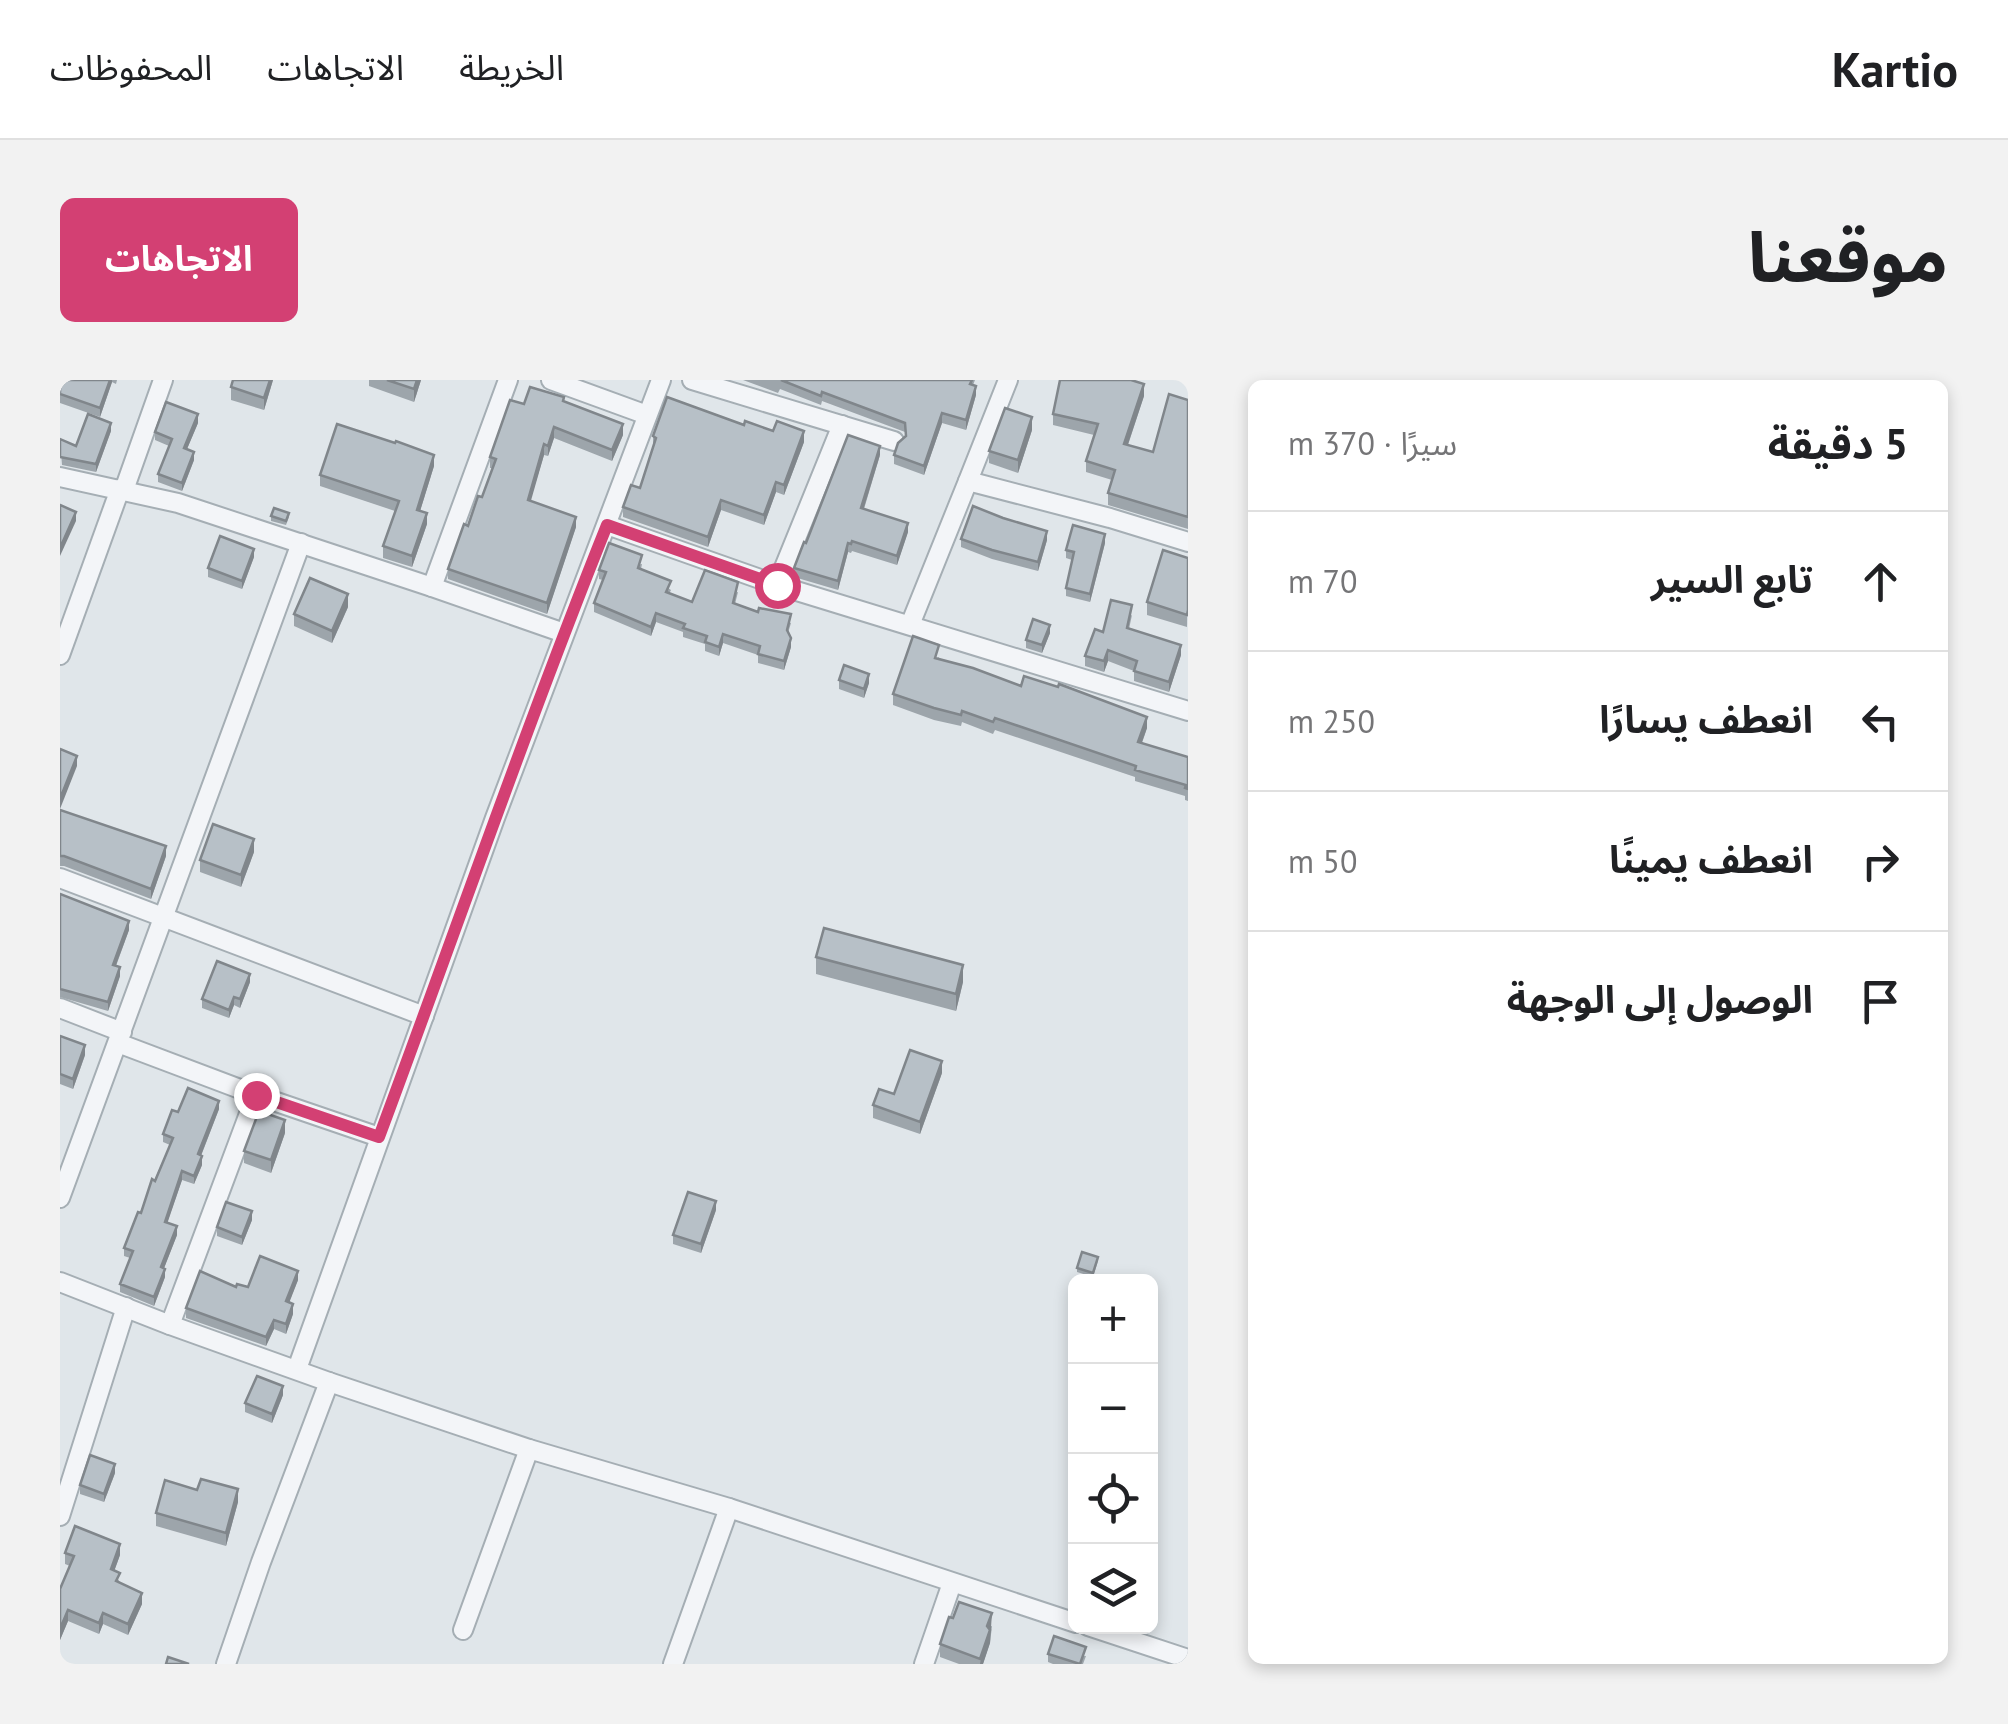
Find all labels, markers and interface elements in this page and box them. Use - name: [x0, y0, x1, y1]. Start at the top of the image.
- text: Kartio: [1832, 38, 1958, 100]
- text: المحفوظات: [50, 44, 212, 90]
- text: الاتجاهات: [267, 44, 404, 90]
- text: الخريطة: [459, 44, 564, 90]
- button: الاتجاهات: [60, 198, 298, 322]
- text: موقعنا: [1747, 211, 1948, 301]
- text: 5 دقيقة: [1768, 416, 1908, 471]
- text: سيرًا · 370 m: [1288, 422, 1457, 464]
- text: تابع السير: [1651, 554, 1813, 603]
- icon: ahead: [1853, 554, 1908, 609]
- text: 70 m: [1288, 560, 1357, 602]
- route start: [755, 563, 801, 609]
- text: انعطف يسارًا: [1599, 694, 1813, 743]
- icon: left: [1853, 694, 1908, 749]
- text: 250 m: [1288, 700, 1375, 742]
- text: انعطف يمينًا: [1609, 834, 1813, 883]
- icon: right: [1853, 834, 1908, 889]
- text: 50 m: [1288, 840, 1357, 882]
- text: الوصول إلى الوجهة: [1507, 974, 1813, 1023]
- icon: arrive: [1853, 974, 1908, 1029]
- route end: [234, 1073, 280, 1119]
- map controls: [1068, 1274, 1158, 1634]
- button: +: [1068, 1274, 1158, 1364]
- button: −: [1068, 1364, 1158, 1454]
- button: locate: [1068, 1454, 1158, 1544]
- button: layers: [1068, 1544, 1158, 1634]

